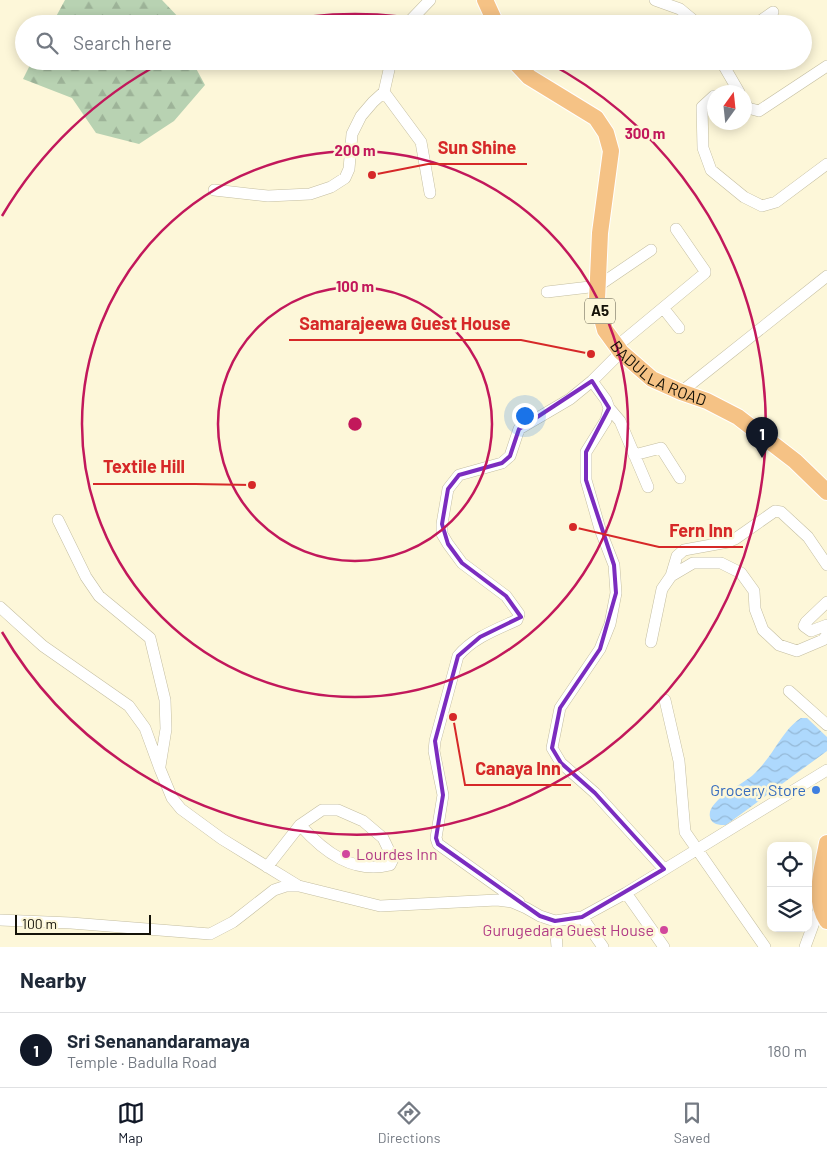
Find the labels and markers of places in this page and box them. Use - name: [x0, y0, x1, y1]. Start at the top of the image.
- callout: Sun Shine: [428, 131, 527, 164]
- callout: Samarajeewa Guest House: [289, 307, 521, 340]
- centre of rings: [346, 415, 364, 433]
- pin: 1: [746, 417, 778, 458]
- callout: Textile Hill: [93, 451, 195, 484]
- callout: Fern Inn: [659, 514, 743, 547]
- callout: Canaya Inn: [465, 752, 571, 785]
- place label: Grocery Store: [710, 780, 806, 799]
- marker: Grocery Store: [810, 784, 822, 796]
- place label: Lourdes Inn: [356, 844, 438, 863]
- marker: Lourdes Inn: [340, 848, 352, 860]
- place label: Gurugedara Guest House: [483, 920, 654, 939]
- marker: Gurugedara Guest House: [658, 924, 670, 936]

